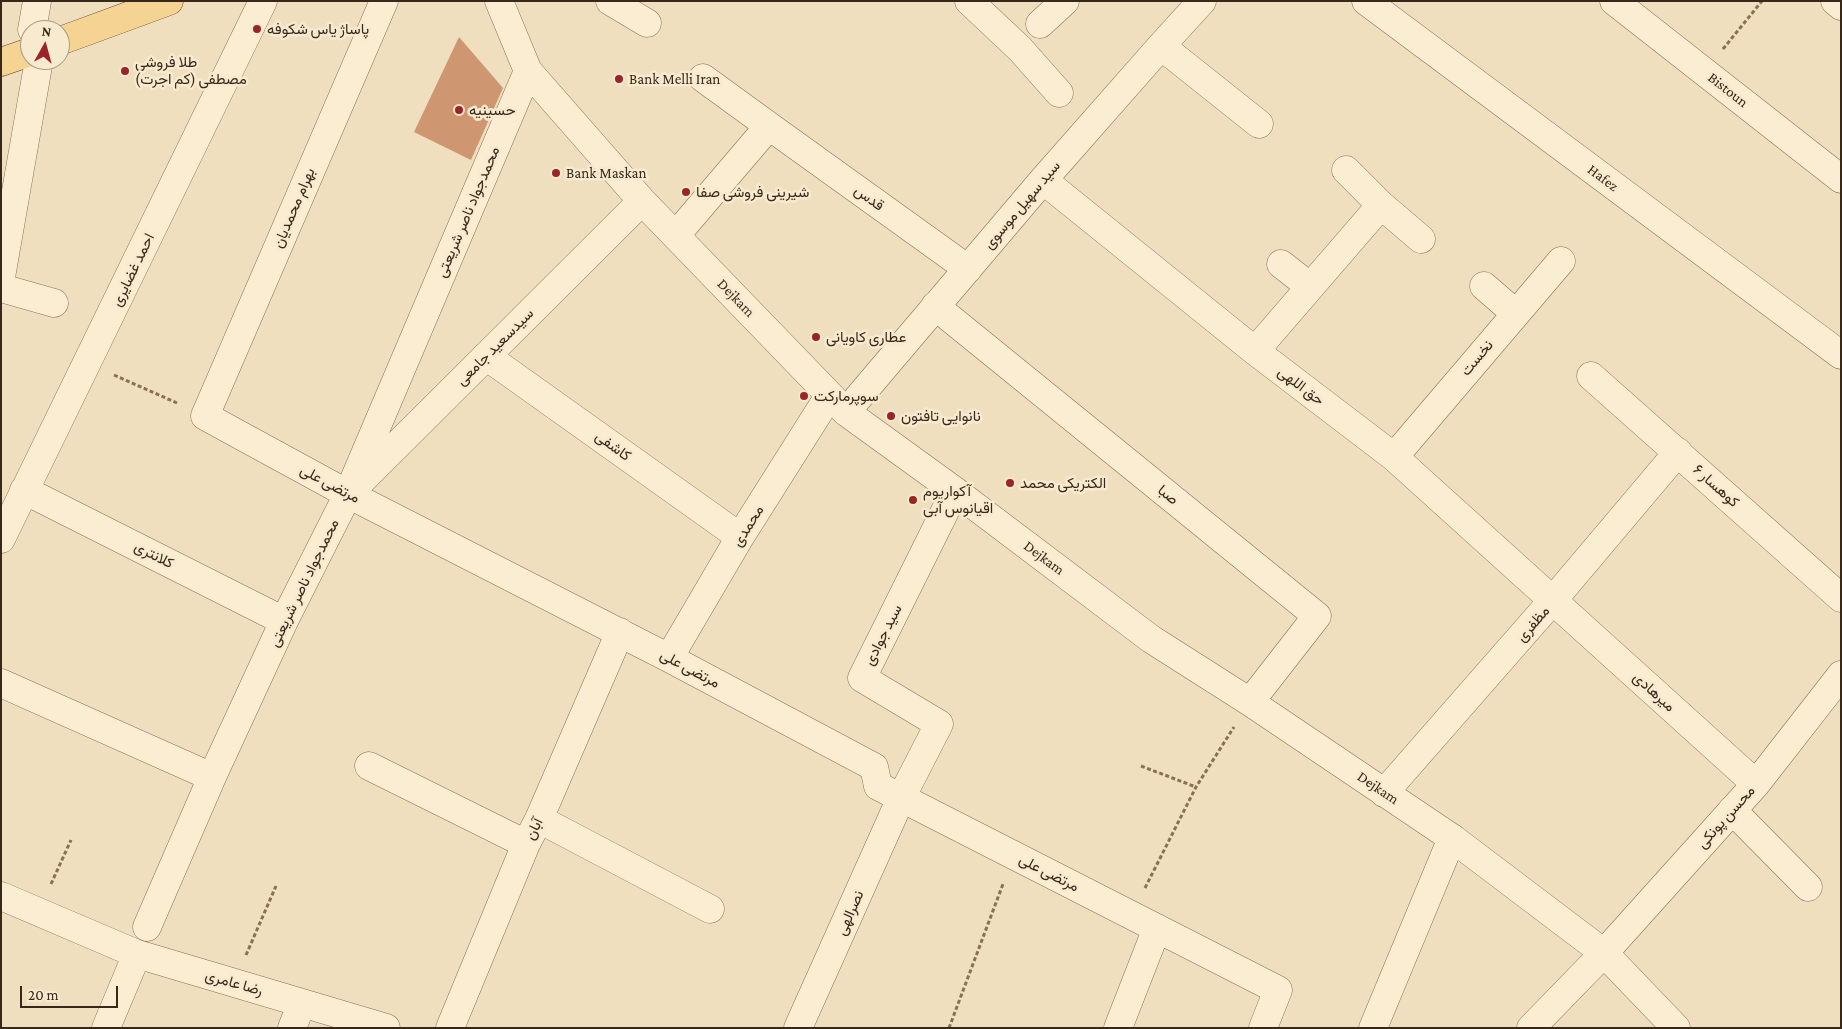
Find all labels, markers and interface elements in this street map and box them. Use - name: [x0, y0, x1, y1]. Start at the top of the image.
- north arrow: [20, 20, 70, 70]
- place label: پاساژ یاس شکوفه: [267, 20, 369, 38]
- text: N: [41, 23, 52, 40]
- marker: پاساژ یاس شکوفه: [251, 23, 263, 35]
- place label: طلا فروشی مصطفی (کم اجرت): [135, 53, 247, 88]
- marker: طلا فروشی مصطفی (کم اجرت): [119, 65, 131, 77]
- street label: Bistoun: [1704, 69, 1752, 111]
- place label: Bank Melli Iran: [629, 70, 720, 88]
- marker: Bank Melli Iran: [613, 73, 625, 85]
- place label: حسینیه: [469, 101, 515, 119]
- marker: حسینیه: [453, 104, 465, 116]
- street label: محمدجواد ناصر شریعتی: [432, 144, 504, 280]
- street label: سید سهیل موسوی: [980, 157, 1064, 253]
- street label: Hafez: [1584, 161, 1622, 195]
- place label: Bank Maskan: [566, 164, 647, 182]
- street label: بهرام محمدیان: [269, 165, 319, 251]
- marker: Bank Maskan: [550, 167, 562, 179]
- street label: قدس: [851, 181, 887, 215]
- place label: شیرینی فروشی صفا: [696, 183, 809, 201]
- marker: شیرینی فروشی صفا: [680, 186, 692, 198]
- street label: احمد غضایری: [108, 230, 158, 310]
- street label: Dejkam: [713, 275, 759, 321]
- street label: سیدسعید جامعی: [453, 305, 537, 389]
- place label: عطاری کاویانی: [826, 328, 906, 346]
- marker: عطاری کاویانی: [810, 331, 822, 343]
- street label: نخست: [1457, 336, 1497, 380]
- street label: حق اللهی: [1274, 363, 1328, 409]
- place label: سوپرمارکت: [814, 387, 879, 405]
- marker: سوپرمارکت: [798, 390, 810, 402]
- place label: نانوایی تافتون: [901, 407, 981, 425]
- marker: نانوایی تافتون: [885, 410, 897, 422]
- street label: کاشفی: [592, 427, 634, 465]
- street label: مرتضی علی: [297, 461, 363, 507]
- street label: کوهسار ۶: [1689, 461, 1743, 511]
- place label: الکتریکی محمد: [1020, 474, 1106, 492]
- marker: الکتریکی محمد: [1004, 477, 1016, 489]
- street label: صبا: [1154, 481, 1182, 509]
- place label: آکواریوم اقیانوس آبی: [923, 482, 993, 517]
- marker: آکواریوم اقیانوس آبی: [907, 494, 919, 506]
- street label: محمدی: [728, 502, 768, 550]
- street label: محمدجواد ناصر شریعتی: [265, 516, 343, 650]
- street label: Dejkam: [1020, 537, 1068, 579]
- street label: کلانتری: [131, 538, 177, 572]
- street label: سید جوادی: [860, 602, 906, 668]
- street label: مظفری: [1512, 602, 1554, 646]
- street label: مرتضی علی: [657, 646, 723, 692]
- street label: میرهادی: [1629, 668, 1679, 716]
- street label: Dejkam: [1354, 768, 1402, 808]
- street label: محسن پونکی: [1693, 782, 1759, 852]
- street label: آبان: [521, 815, 547, 843]
- street label: مرتضی علی: [1016, 850, 1082, 896]
- street label: نصرالهی: [832, 888, 868, 938]
- street label: رضا عامری: [203, 966, 265, 1000]
- scale bar: [22, 976, 120, 1008]
- text: 20 m: [28, 987, 59, 1003]

